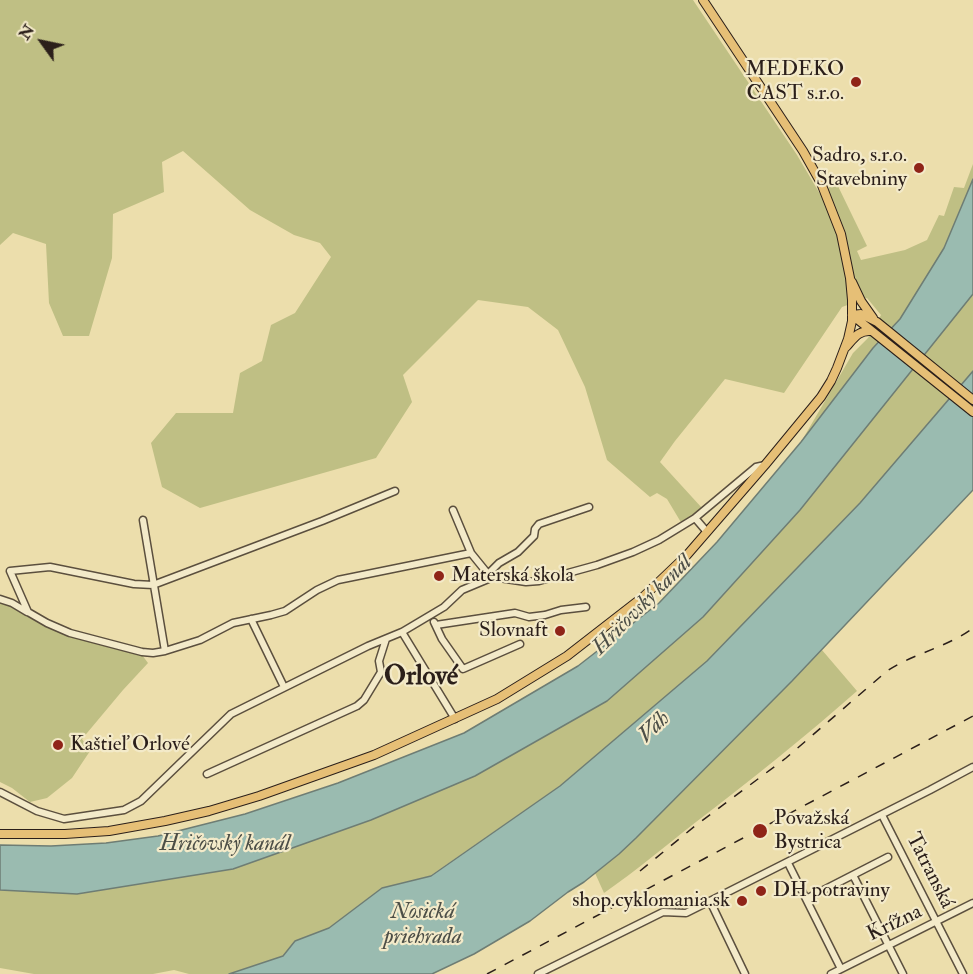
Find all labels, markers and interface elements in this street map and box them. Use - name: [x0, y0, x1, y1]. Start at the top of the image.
- north arrow: [12, 12, 72, 72]
- text: N: [15, 21, 39, 44]
- place label: MEDEKO CAST s.r.o.: [745, 57, 844, 107]
- marker: MEDEKO CAST s.r.o.: [849, 75, 863, 89]
- place label: Sadro, s.r.o. Stavebniny: [812, 143, 907, 193]
- marker: Sadro, s.r.o. Stavebniny: [912, 161, 926, 175]
- water label: Hričovský kanál: [588, 551, 698, 661]
- place label: Materská škola: [451, 563, 574, 589]
- marker: Materská škola: [432, 569, 446, 583]
- place label: Slovnaft: [479, 618, 548, 644]
- marker: Slovnaft: [553, 624, 567, 638]
- district label: Orlové: [384, 662, 458, 694]
- water label: Váh: [634, 707, 676, 749]
- place label: Kaštieľ Orlové: [70, 732, 190, 758]
- marker: Kaštieľ Orlové: [51, 738, 65, 752]
- place label: Považská Bystrica: [774, 806, 849, 856]
- marker: Považská Bystrica: [751, 822, 769, 840]
- street label: Tatranská: [899, 829, 959, 913]
- water label: Hričovský kanál: [160, 832, 290, 858]
- place label: DH potraviny: [773, 878, 890, 904]
- marker: DH potraviny: [754, 884, 768, 898]
- place label: shop.cyklomania.sk: [572, 888, 730, 914]
- marker: shop.cyklomania.sk: [735, 894, 749, 908]
- water label: Nosická priehrada: [384, 900, 462, 951]
- street label: Krížna: [864, 900, 926, 948]

